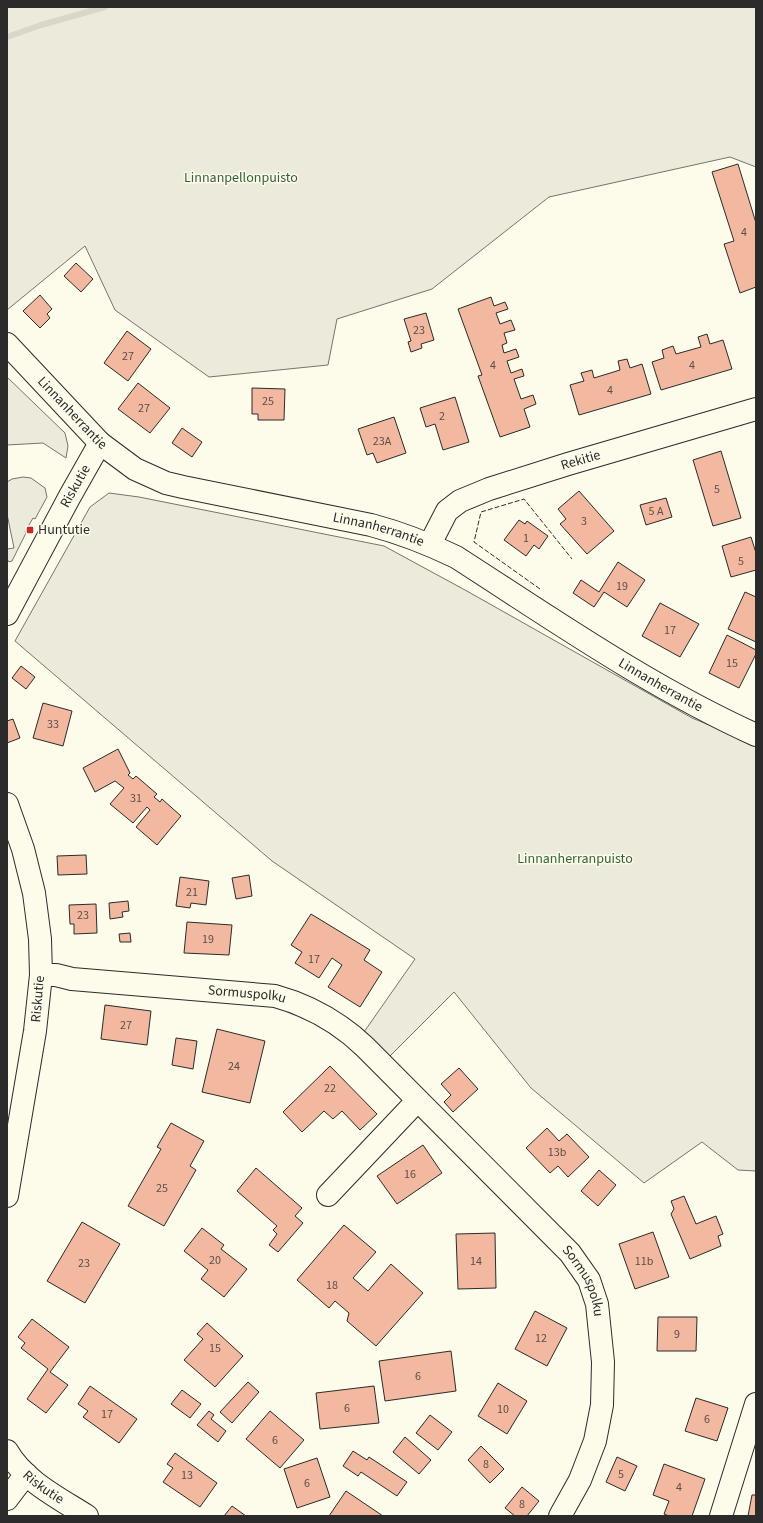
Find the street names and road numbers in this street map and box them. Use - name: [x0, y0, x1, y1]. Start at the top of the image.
- street label: Linnanherrantie: [33, 372, 111, 455]
- street label: Rekitie: [558, 445, 603, 476]
- street label: Riskutie: [55, 461, 96, 511]
- street label: Linnanherrantie: [331, 508, 427, 552]
- street label: Linnanherrantie: [614, 653, 706, 717]
- street label: Riskutie: [26, 975, 50, 1023]
- street label: Sormuspolku: [207, 980, 289, 1009]
- street label: Sormuspolku: [558, 1241, 608, 1317]
- street label: Riskutie: [18, 1466, 68, 1509]

